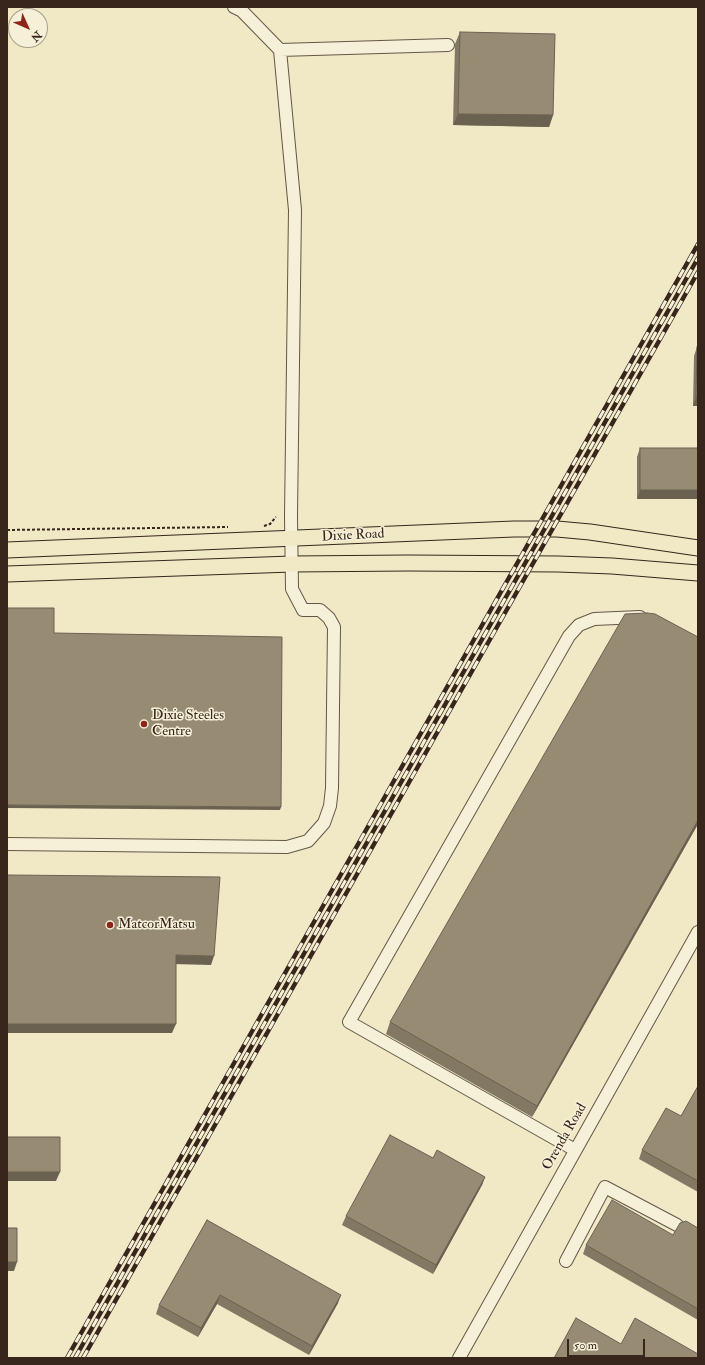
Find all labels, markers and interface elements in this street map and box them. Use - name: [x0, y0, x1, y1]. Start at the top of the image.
- north arrow: [8, 8, 48, 48]
- text: N: [28, 28, 44, 44]
- street label: Dixie Road: [321, 526, 385, 546]
- place label: Dixie Steeles Centre: [152, 708, 224, 740]
- marker: Dixie Steeles Centre: [139, 719, 149, 729]
- place label: MatcorMatsu: [118, 917, 195, 933]
- marker: MatcorMatsu: [105, 920, 115, 930]
- street label: Orenda Road: [539, 1101, 591, 1173]
- scale bar: [569, 1331, 647, 1357]
- text: 50 m: [574, 1338, 597, 1353]

